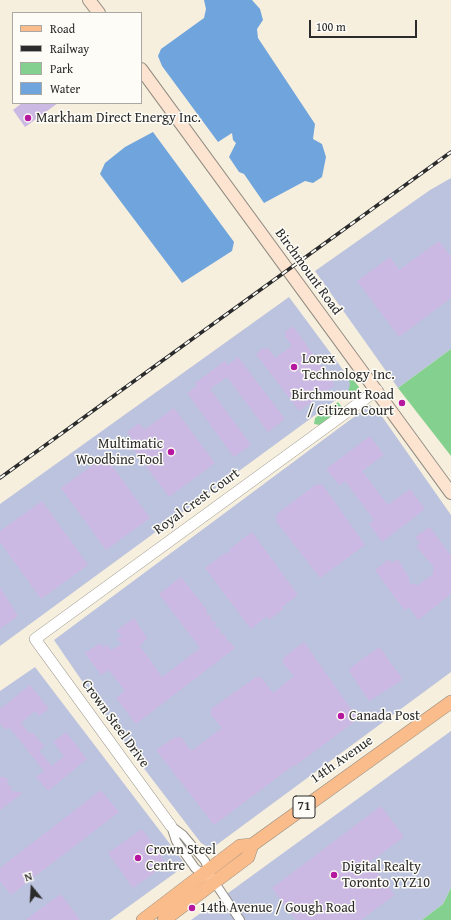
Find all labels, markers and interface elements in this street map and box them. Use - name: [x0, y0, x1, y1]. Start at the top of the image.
- legend: [12, 12, 142, 104]
- scale bar: [311, 12, 419, 38]
- text: 100 m: [316, 18, 346, 35]
- text: Road: [50, 20, 75, 37]
- text: Railway: [50, 40, 89, 57]
- text: Park: [50, 60, 73, 77]
- text: Water: [50, 80, 80, 97]
- place label: Markham Direct Energy Inc.: [36, 110, 201, 126]
- marker: Markham Direct Energy Inc.: [23, 113, 33, 123]
- street label: Birchmount Road: [271, 226, 345, 318]
- place label: Lorex Technology Inc.: [302, 351, 395, 384]
- marker: Lorex Technology Inc.: [289, 362, 299, 372]
- place label: Birchmount Road / Citizen Court: [291, 387, 394, 420]
- marker: Birchmount Road / Citizen Court: [397, 398, 407, 408]
- place label: Multimatic Woodbine Tool: [76, 436, 163, 468]
- marker: Multimatic Woodbine Tool: [166, 447, 176, 457]
- street label: Royal Crest Court: [151, 465, 243, 539]
- street label: Crown Steel Drive: [78, 677, 152, 771]
- place label: Canada Post: [349, 708, 420, 724]
- marker: Canada Post: [336, 711, 346, 721]
- street label: 14th Avenue: [308, 732, 376, 788]
- road number: 71: [293, 796, 315, 818]
- place label: Crown Steel Centre: [146, 842, 216, 874]
- marker: Crown Steel Centre: [133, 853, 143, 863]
- place label: Digital Realty Toronto YYZ10: [342, 859, 430, 892]
- north arrow: [12, 868, 52, 908]
- text: N: [22, 868, 34, 885]
- marker: Digital Realty Toronto YYZ10: [329, 870, 339, 880]
- place label: 14th Avenue / Gough Road: [200, 900, 355, 916]
- marker: 14th Avenue / Gough Road: [187, 903, 197, 913]

